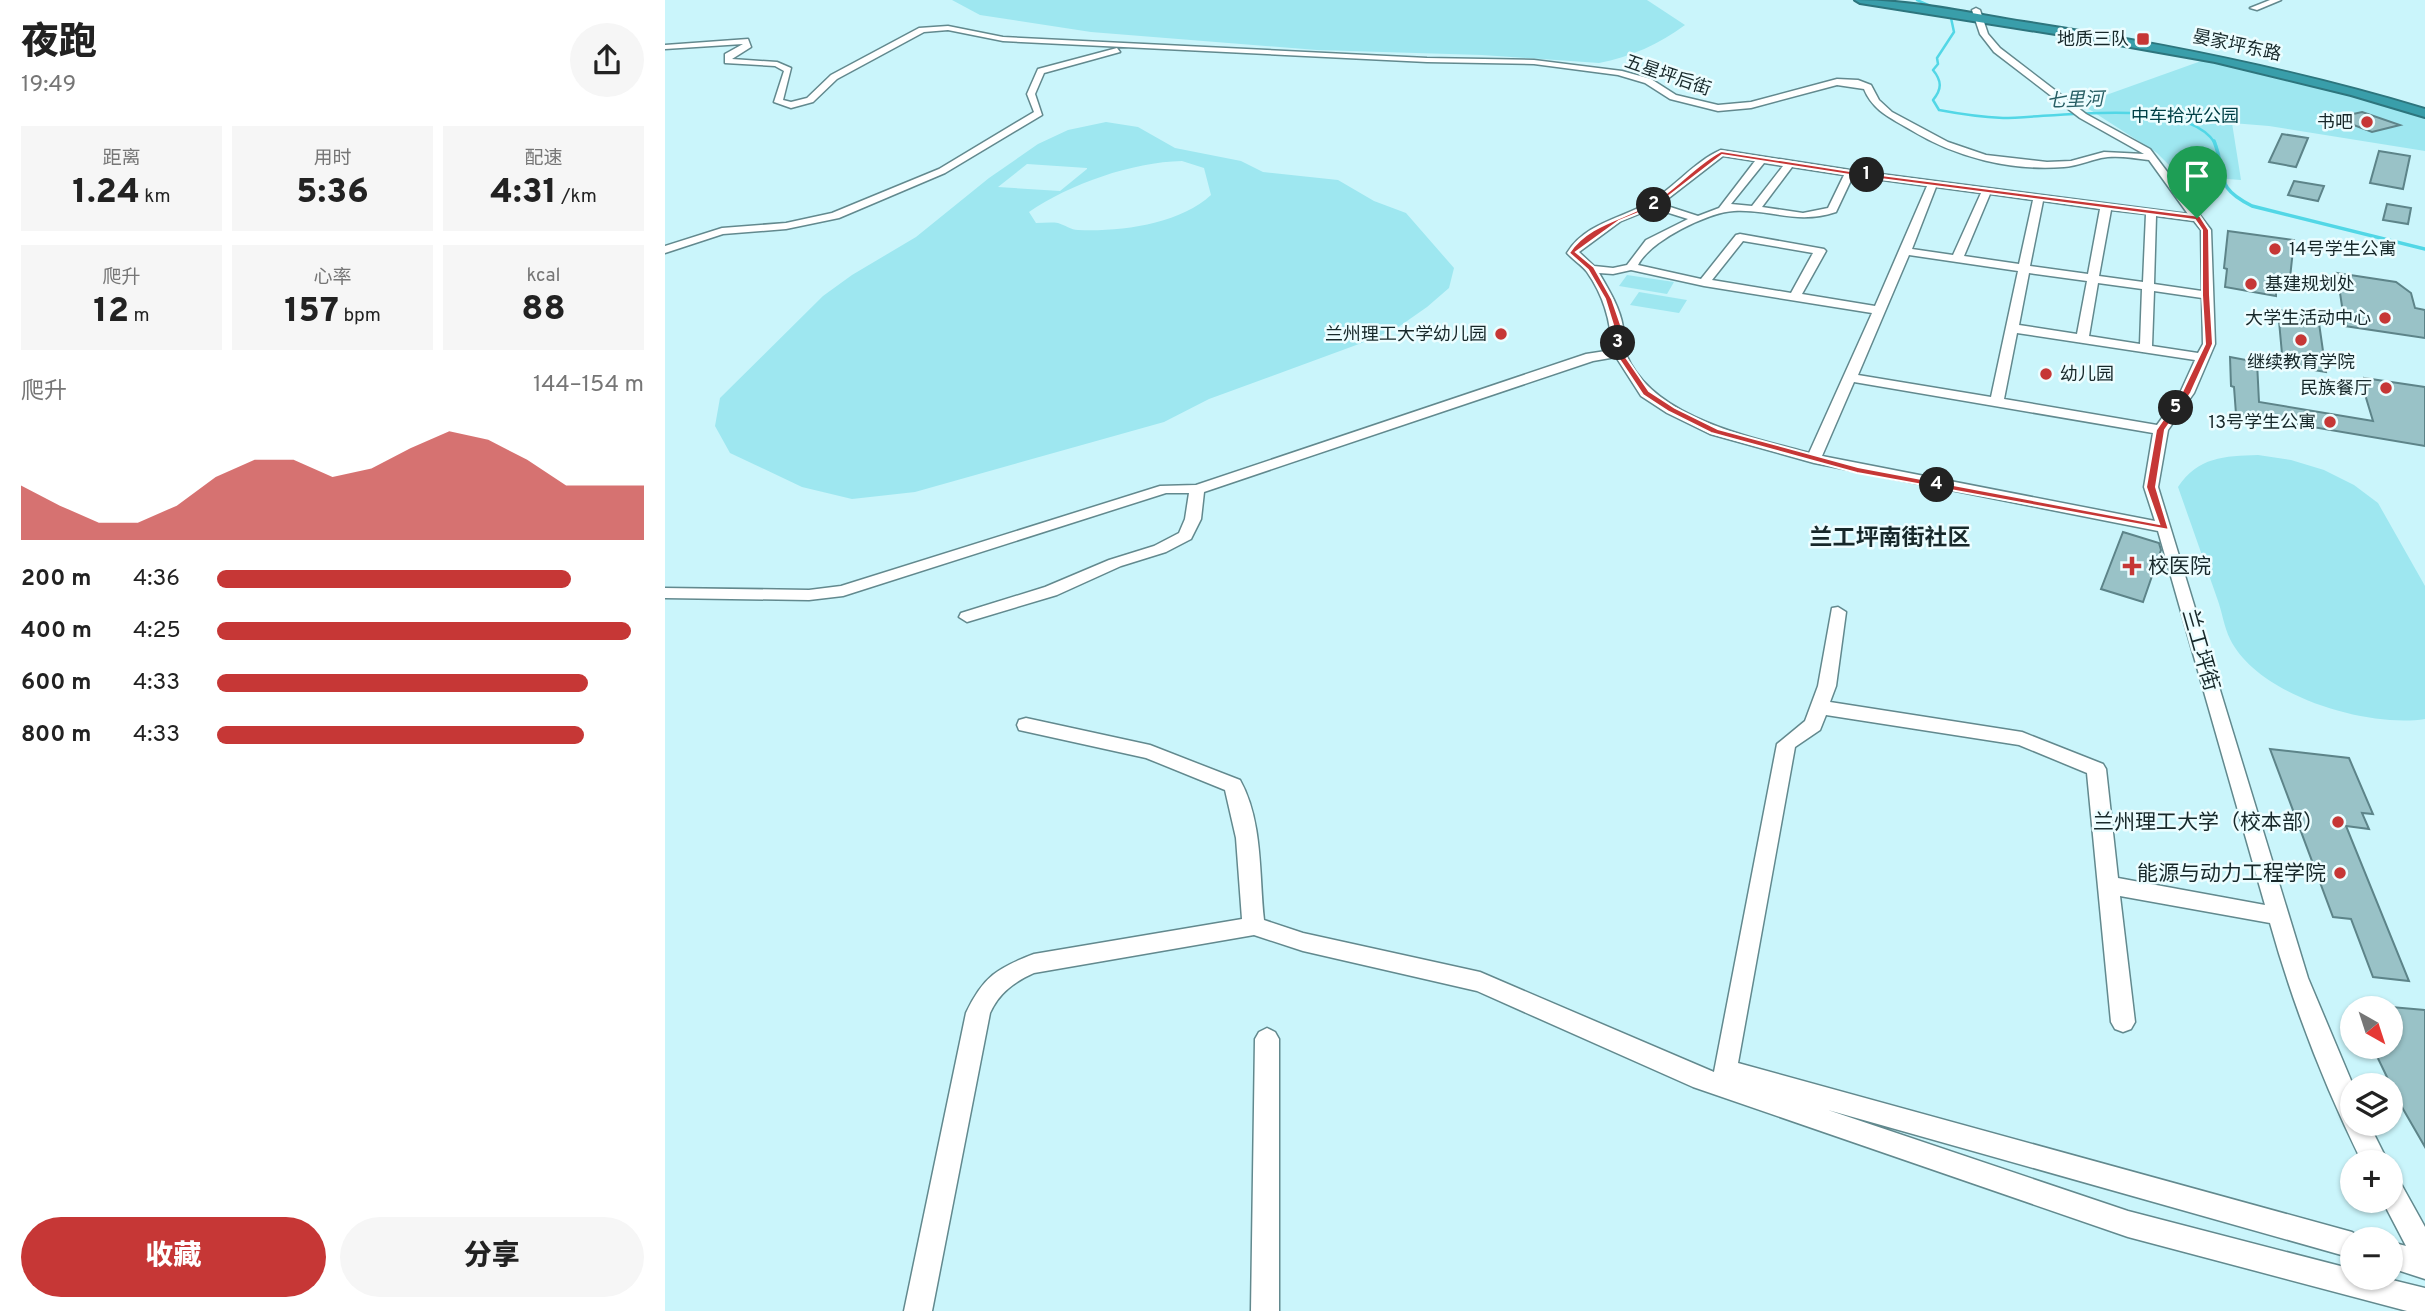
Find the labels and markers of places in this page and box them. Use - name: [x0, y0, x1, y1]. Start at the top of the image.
- place label: 地质三队: [2057, 29, 2129, 52]
- marker: 地质三队: [2135, 31, 2151, 47]
- place label: 书吧: [2317, 112, 2353, 135]
- marker: 书吧: [2359, 114, 2375, 130]
- pin: [2167, 146, 2227, 218]
- pin: 1: [1849, 158, 1885, 192]
- pin: 2: [1637, 188, 1671, 222]
- place label: 14号学生公寓: [2289, 239, 2397, 262]
- marker: 14号学生公寓: [2267, 241, 2283, 257]
- place label: 基建规划处: [2265, 274, 2355, 297]
- marker: 基建规划处: [2243, 276, 2259, 292]
- place label: 大学生活动中心: [2245, 308, 2371, 331]
- marker: 大学生活动中心: [2377, 310, 2393, 326]
- place label: 兰州理工大学幼儿园: [1325, 324, 1487, 347]
- marker: 兰州理工大学幼儿园: [1493, 326, 1509, 342]
- pin: 3: [1601, 326, 1635, 360]
- marker: 继续教育学院: [2293, 332, 2309, 348]
- place label: 继续教育学院: [2247, 352, 2355, 375]
- place label: 幼儿园: [2060, 364, 2114, 387]
- marker: 幼儿园: [2038, 366, 2054, 382]
- place label: 民族餐厅: [2300, 378, 2372, 401]
- marker: 民族餐厅: [2378, 380, 2394, 396]
- pin: 5: [2159, 390, 2193, 426]
- place label: 13号学生公寓: [2208, 412, 2316, 435]
- marker: 13号学生公寓: [2322, 414, 2338, 430]
- pin: 4: [1919, 468, 1955, 503]
- place label: 校医院: [2148, 554, 2211, 581]
- marker: 校医院: [2122, 556, 2142, 576]
- place label: 兰州理工大学（校本部）: [2093, 810, 2324, 837]
- marker: 兰州理工大学（校本部）: [2330, 814, 2346, 830]
- place label: 能源与动力工程学院: [2137, 861, 2326, 888]
- marker: 能源与动力工程学院: [2332, 865, 2348, 881]

